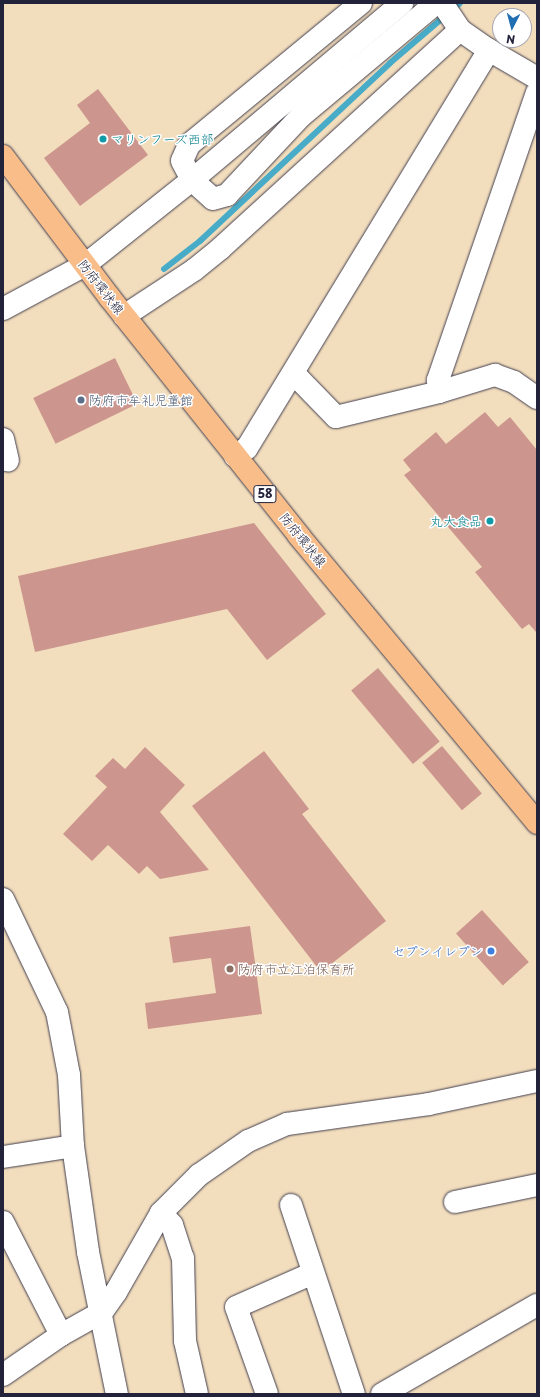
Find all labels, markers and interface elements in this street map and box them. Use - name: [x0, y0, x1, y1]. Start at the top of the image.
- north arrow: [492, 8, 532, 48]
- text: N: [506, 31, 516, 48]
- place label: マリンフーズ西部: [111, 131, 215, 147]
- marker: マリンフーズ西部: [98, 134, 108, 144]
- street label: 防府環状線: [75, 257, 127, 317]
- place label: 防府市牟礼児童館: [89, 392, 193, 408]
- marker: 防府市牟礼児童館: [76, 395, 86, 405]
- road number: 58: [253, 484, 277, 504]
- street label: 防府環状線: [276, 510, 330, 570]
- place label: 丸大食品: [430, 513, 482, 529]
- marker: 丸大食品: [485, 516, 495, 526]
- place label: セブンイレブン: [392, 943, 483, 959]
- marker: セブンイレブン: [486, 946, 496, 956]
- place label: 防府市立江泊保育所: [238, 961, 355, 977]
- marker: 防府市立江泊保育所: [225, 964, 235, 974]

